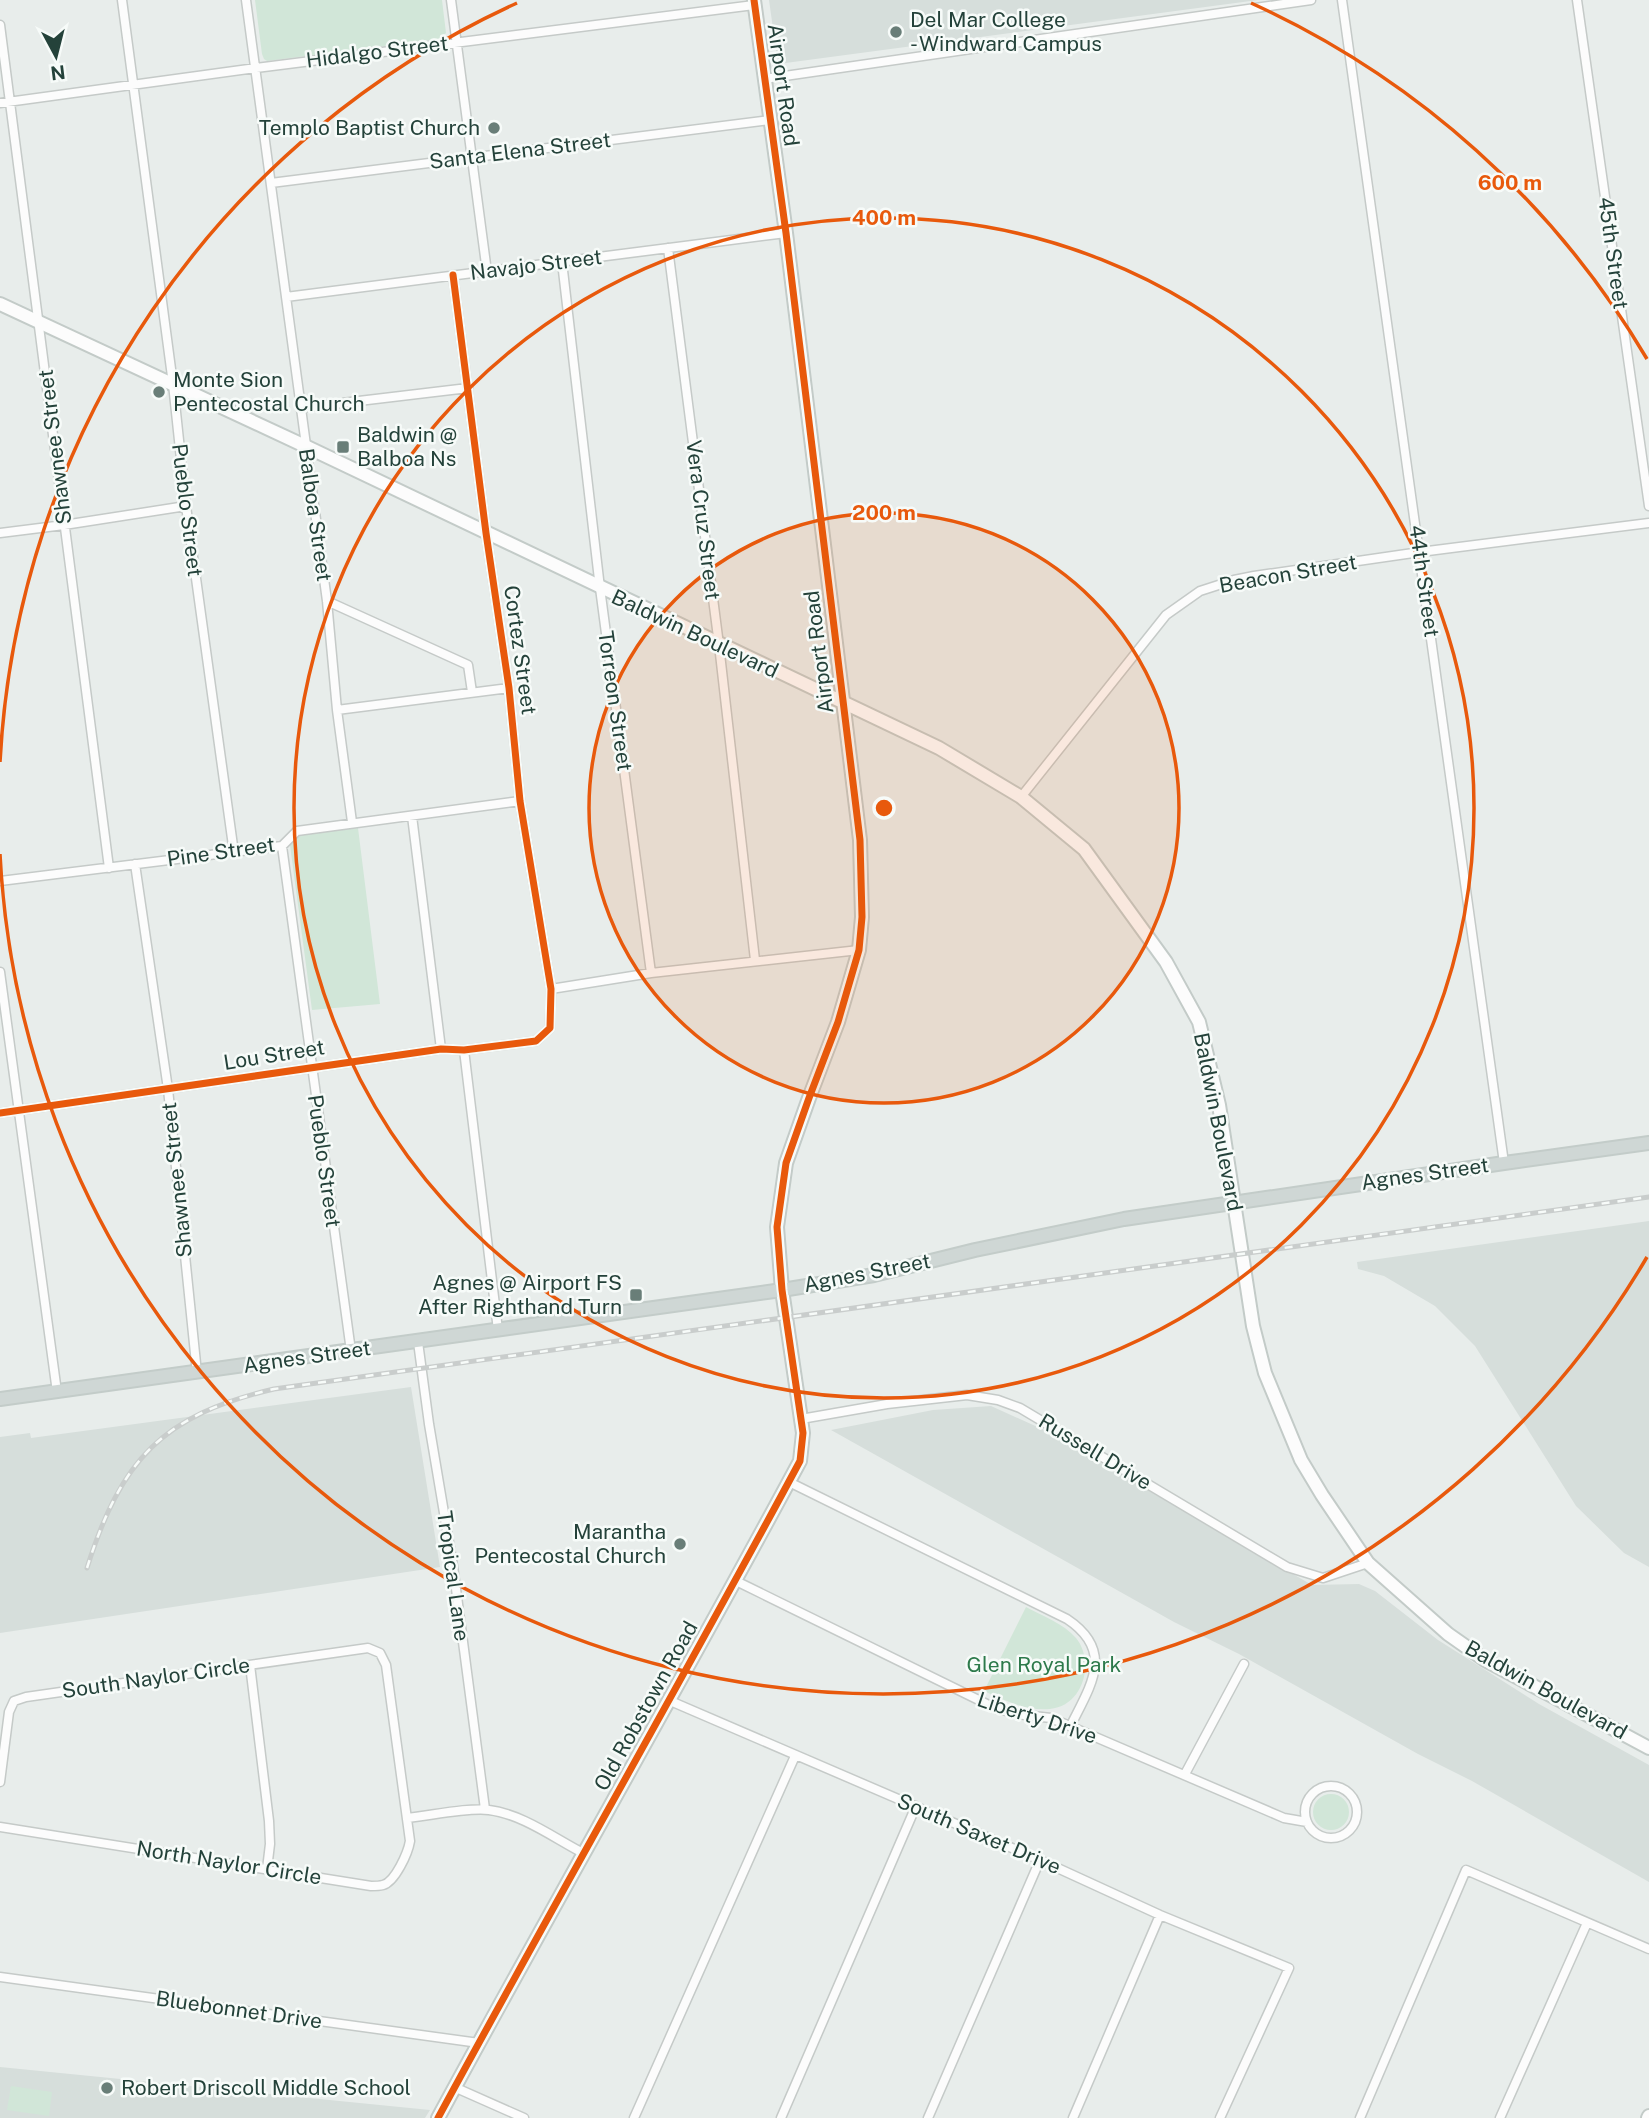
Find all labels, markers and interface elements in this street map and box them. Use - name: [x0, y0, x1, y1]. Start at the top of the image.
- place label: Del Mar College - Windward Campus: [910, 7, 1102, 56]
- north arrow: [21, 21, 91, 91]
- street label: Airport Road: [763, 22, 804, 148]
- marker: Del Mar College - Windward Campus: [888, 24, 904, 40]
- street label: Hidalgo Street: [304, 30, 449, 73]
- text: N: [49, 61, 67, 85]
- place label: Templo Baptist Church: [259, 115, 480, 140]
- marker: Templo Baptist Church: [486, 120, 502, 136]
- street label: Santa Elena Street: [428, 127, 612, 174]
- text: 600 m: [1478, 170, 1542, 195]
- street label: 45th Street: [1593, 195, 1634, 311]
- text: 400 m: [852, 205, 916, 230]
- street label: Navajo Street: [469, 244, 603, 285]
- place label: Monte Sion Pentecostal Church: [173, 367, 365, 416]
- street label: Shawnee Street: [33, 368, 76, 526]
- marker: Monte Sion Pentecostal Church: [151, 384, 167, 400]
- place label: Baldwin @ Balboa Ns: [357, 422, 457, 471]
- marker: Baldwin @ Balboa Ns: [335, 439, 351, 455]
- street label: Vera Cruz Street: [681, 439, 726, 601]
- street label: Pueblo Street: [167, 442, 208, 578]
- street label: Balboa Street: [294, 447, 337, 583]
- text: 200 m: [852, 500, 916, 525]
- street label: 44th Street: [1404, 523, 1445, 639]
- street label: Beacon Street: [1217, 549, 1359, 598]
- street label: Cortez Street: [499, 584, 542, 716]
- street label: Baldwin Boulevard: [608, 584, 783, 683]
- street label: Airport Road: [799, 589, 838, 715]
- street label: Torreon Street: [593, 629, 638, 773]
- centre of rings: [872, 796, 896, 820]
- street label: Pine Street: [165, 832, 277, 871]
- street label: Baldwin Boulevard: [1189, 1031, 1248, 1213]
- street label: Lou Street: [222, 1034, 326, 1075]
- street label: Pueblo Street: [303, 1093, 346, 1229]
- street label: Shawnee Street: [156, 1101, 197, 1259]
- street label: Agnes Street: [1360, 1152, 1490, 1195]
- street label: Agnes Street: [801, 1248, 932, 1297]
- place label: Agnes @ Airport FS After Righthand Turn: [418, 1270, 622, 1319]
- marker: Agnes @ Airport FS After Righthand Turn: [628, 1287, 644, 1303]
- street label: Agnes Street: [242, 1335, 372, 1378]
- street label: Russell Drive: [1034, 1408, 1156, 1495]
- street label: Tropical Lane: [432, 1509, 475, 1643]
- place label: Marantha Pentecostal Church: [474, 1519, 666, 1568]
- marker: Marantha Pentecostal Church: [672, 1536, 688, 1552]
- street label: Old Robstown Road: [589, 1616, 703, 1795]
- street label: Baldwin Boulevard: [1461, 1635, 1632, 1744]
- street label: South Naylor Circle: [60, 1652, 252, 1703]
- park label: Glen Royal Park: [967, 1652, 1122, 1677]
- street label: Liberty Drive: [974, 1686, 1100, 1749]
- street label: South Saxet Drive: [894, 1788, 1065, 1879]
- street label: North Naylor Circle: [135, 1836, 323, 1889]
- street label: Bluebonnet Drive: [154, 1985, 324, 2034]
- place label: Robert Driscoll Middle School: [121, 2075, 411, 2100]
- marker: Robert Driscoll Middle School: [99, 2080, 115, 2096]

